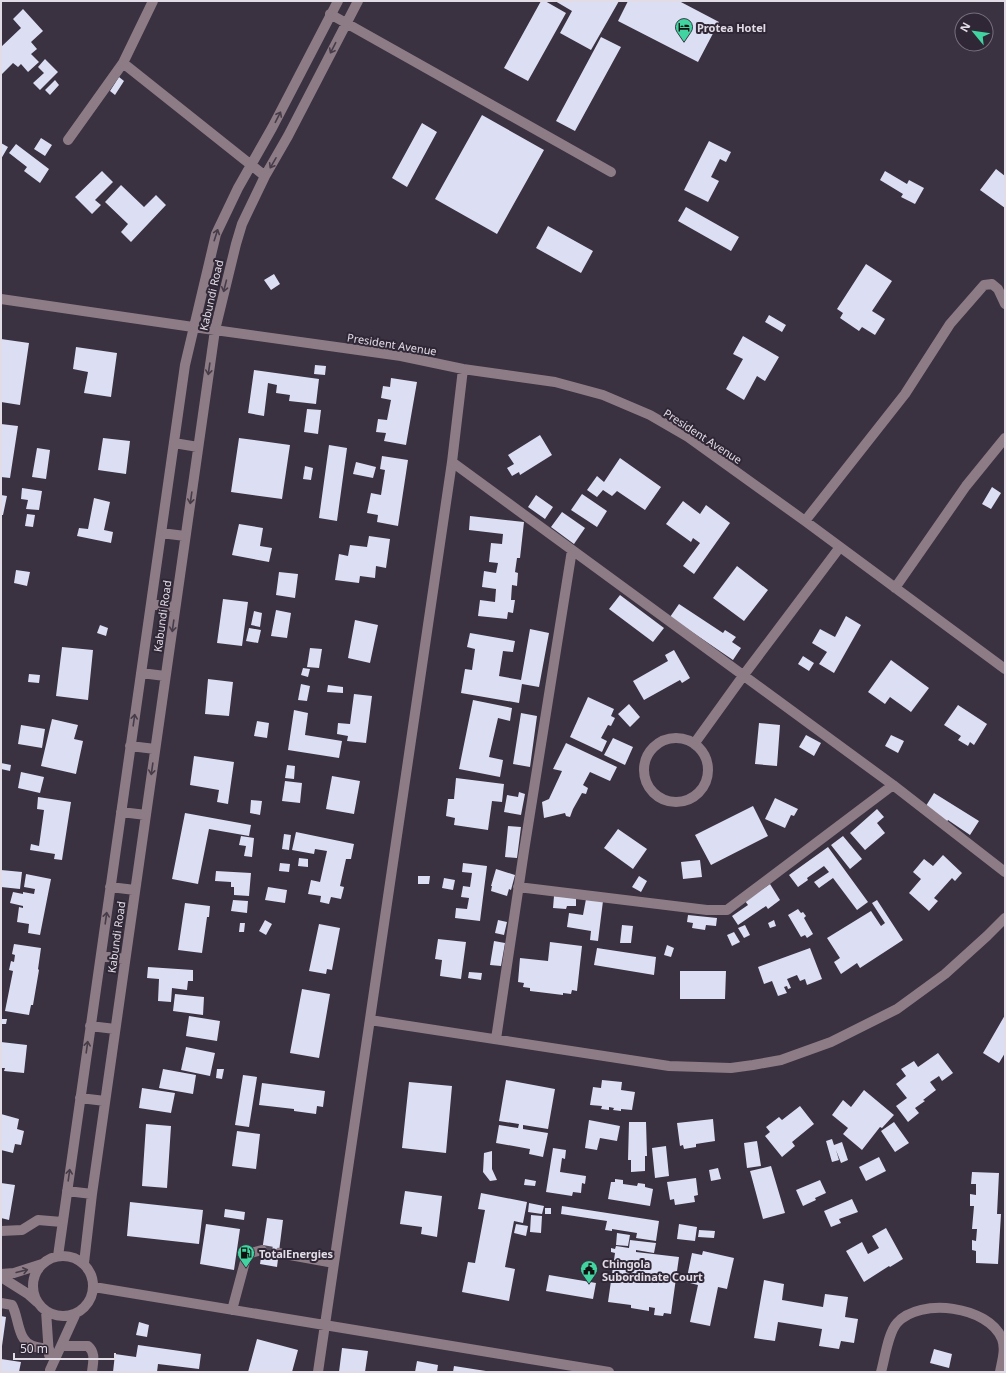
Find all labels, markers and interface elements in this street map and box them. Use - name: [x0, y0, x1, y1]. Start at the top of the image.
- north arrow: [954, 12, 994, 52]
- hotel icon: Protea Hotel: [674, 17, 694, 42]
- text: N: [956, 19, 974, 34]
- place label: Protea Hotel: [697, 20, 766, 35]
- one-way arrow: [329, 42, 337, 54]
- one-way arrow: [274, 112, 282, 124]
- one-way arrow: [268, 157, 276, 169]
- one-way arrow: [213, 229, 220, 242]
- street label: Kabundi Road: [196, 258, 226, 332]
- one-way arrow: [221, 279, 229, 292]
- street label: President Avenue: [346, 330, 438, 358]
- one-way arrow: [205, 362, 213, 375]
- street label: President Avenue: [661, 405, 745, 467]
- one-way arrow: [187, 491, 195, 504]
- street label: Kabundi Road: [150, 579, 174, 653]
- one-way arrow: [169, 620, 177, 633]
- one-way arrow: [130, 714, 138, 727]
- one-way arrow: [148, 762, 156, 775]
- street label: Kabundi Road: [104, 900, 128, 974]
- one-way arrow: [102, 912, 110, 925]
- one-way arrow: [83, 1041, 91, 1054]
- one-way arrow: [65, 1169, 73, 1182]
- fuel station icon: TotalEnergies: [236, 1243, 256, 1268]
- place label: TotalEnergies: [259, 1246, 334, 1261]
- place label: Chingola Subordinate Court: [602, 1256, 703, 1284]
- public building icon: Chingola Subordinate Court: [579, 1259, 599, 1284]
- one-way arrow: [15, 1266, 28, 1274]
- scale bar: [14, 1335, 115, 1361]
- text: 50 m: [20, 1340, 48, 1357]

